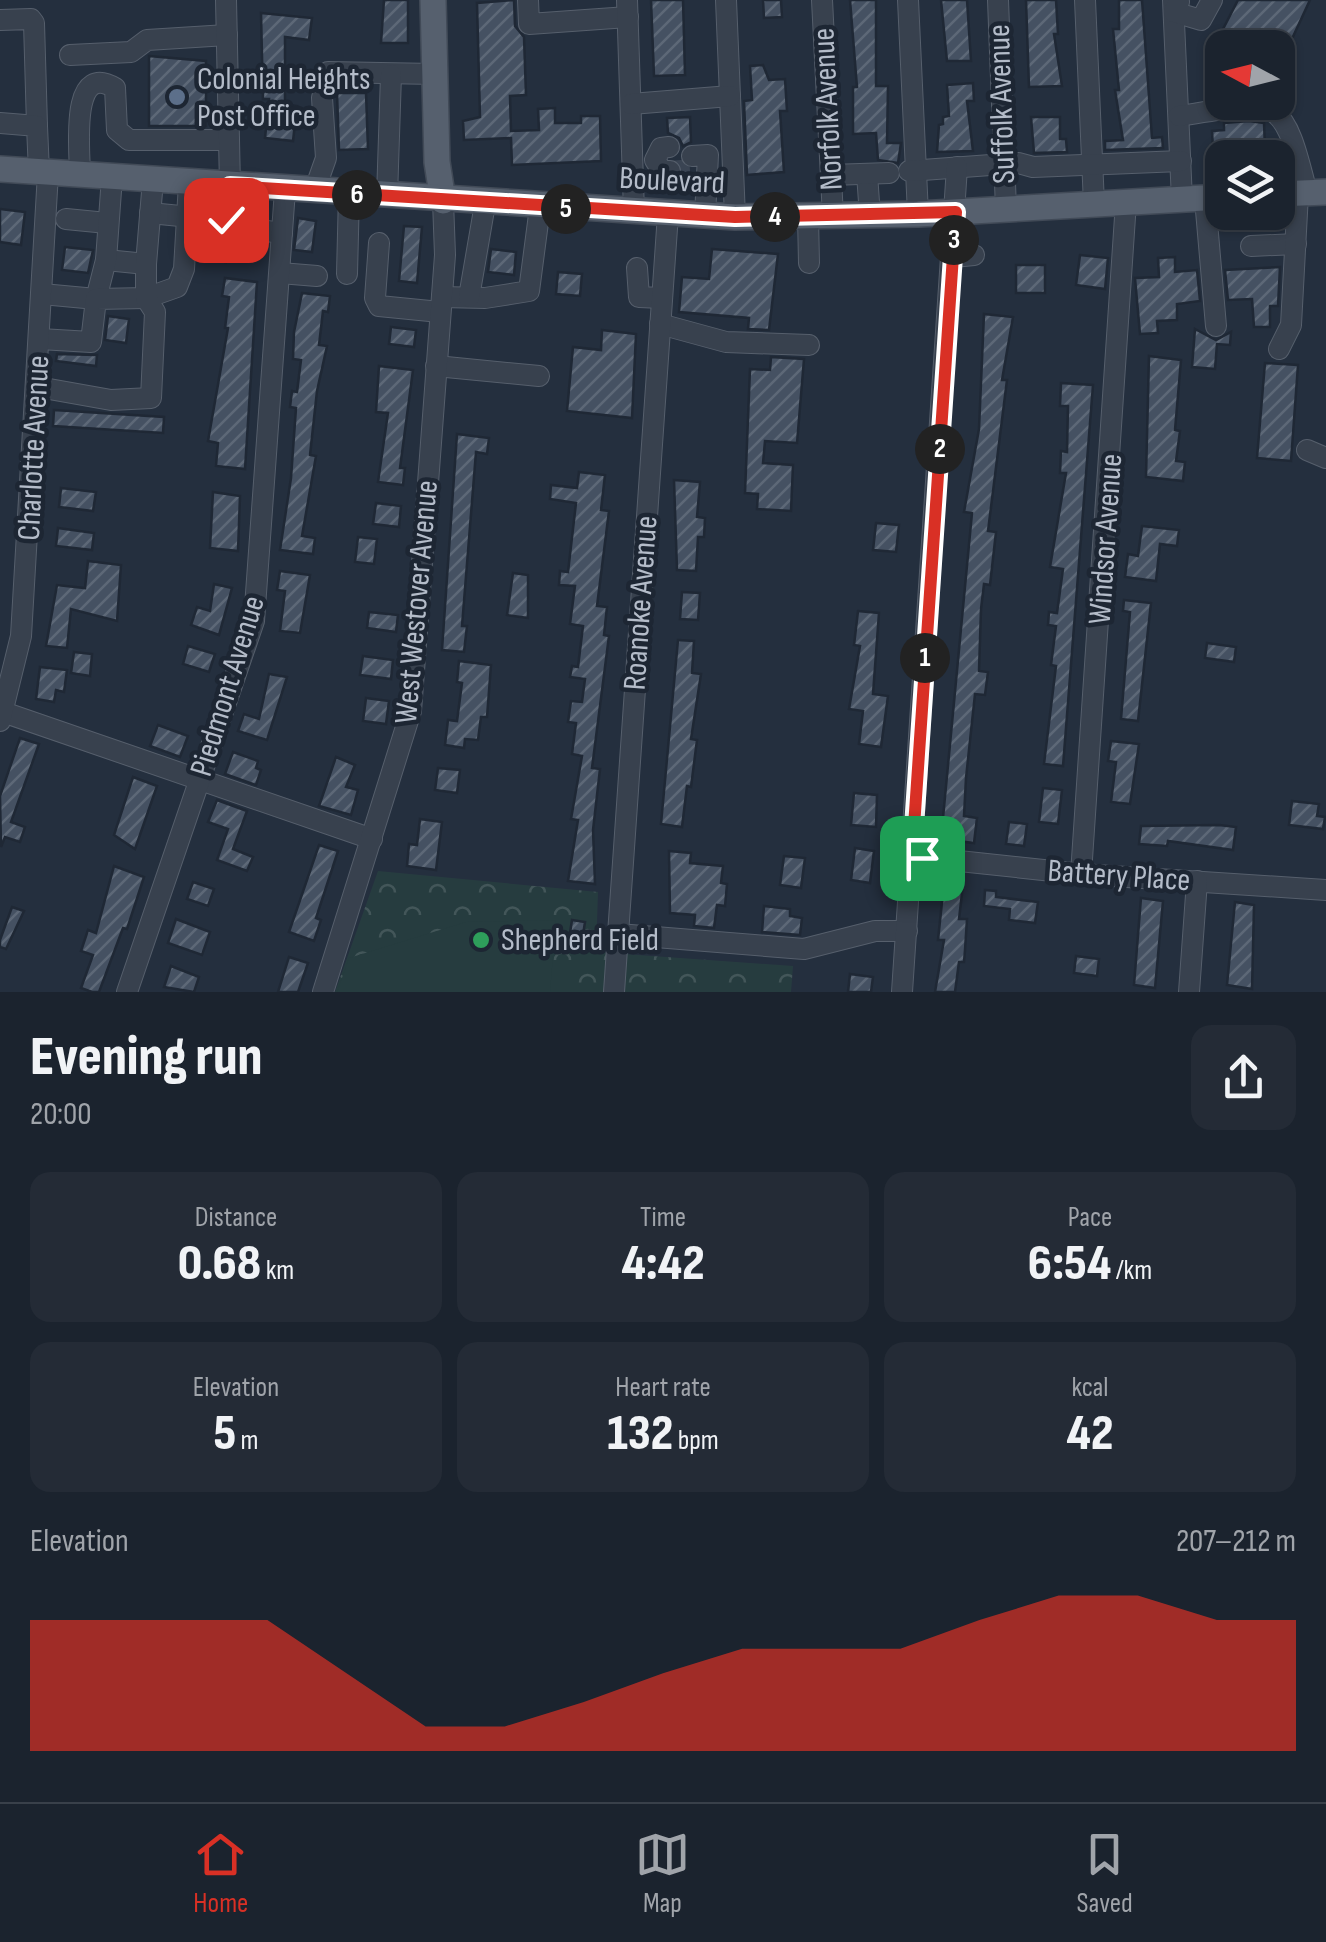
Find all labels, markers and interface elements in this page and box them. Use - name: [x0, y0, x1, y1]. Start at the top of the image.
- street label: Suffolk Avenue: [980, 24, 1024, 184]
- street label: Norfolk Avenue: [804, 27, 852, 191]
- north arrow: [1205, 30, 1295, 120]
- map controls: [1205, 30, 1295, 230]
- place label: Colonial Heights Post Office: [197, 60, 371, 136]
- marker: Colonial Heights Post Office: [166, 86, 188, 108]
- button: layers: [1205, 140, 1295, 230]
- street label: Boulevard: [618, 159, 726, 203]
- pin: 6: [332, 170, 382, 220]
- pin: [184, 178, 269, 263]
- text: 6: [350, 178, 364, 211]
- pin: 5: [541, 184, 591, 234]
- text: 5: [560, 192, 572, 225]
- pin: 4: [750, 192, 800, 242]
- icon: check: [199, 193, 254, 248]
- text: 4: [768, 200, 782, 233]
- pin: 3: [929, 215, 979, 265]
- text: 3: [948, 223, 960, 256]
- street label: Charlotte Avenue: [10, 354, 58, 542]
- pin: 2: [915, 424, 965, 474]
- text: 2: [934, 432, 946, 465]
- street label: Windsor Avenue: [1081, 452, 1131, 626]
- street label: West Westover Avenue: [387, 479, 447, 725]
- street label: Roanoke Avenue: [615, 514, 667, 692]
- street label: Piedmont Avenue: [182, 591, 274, 781]
- pin: 1: [900, 633, 950, 683]
- text: 1: [920, 641, 930, 674]
- pin: [880, 816, 965, 901]
- icon: arrive: [895, 831, 950, 886]
- street label: Battery Place: [1046, 852, 1192, 900]
- place label: Shepherd Field: [501, 921, 659, 960]
- marker: Shepherd Field: [470, 929, 492, 951]
- text: Evening run: [30, 1024, 263, 1091]
- button: share: [1191, 1025, 1296, 1130]
- text: 20:00: [30, 1095, 92, 1134]
- text: Distance: [195, 1201, 277, 1234]
- text: Time: [640, 1201, 686, 1234]
- text: Pace: [1068, 1201, 1112, 1234]
- text: 0.68: [178, 1234, 261, 1294]
- text: 4:42: [621, 1234, 705, 1294]
- text: 6:54: [1028, 1234, 1111, 1294]
- text: km: [261, 1254, 294, 1287]
- text: /km: [1111, 1254, 1152, 1287]
- text: Elevation: [193, 1371, 279, 1404]
- text: Heart rate: [615, 1371, 711, 1404]
- text: kcal: [1071, 1371, 1109, 1404]
- text: 5: [213, 1404, 236, 1464]
- text: 132: [607, 1404, 673, 1464]
- text: 42: [1067, 1404, 1113, 1464]
- text: m: [236, 1424, 259, 1457]
- text: bpm: [673, 1424, 719, 1457]
- text: Elevation: [30, 1522, 129, 1561]
- text: 207–212 m: [1176, 1522, 1296, 1561]
- tab: Home: [193, 1827, 248, 1920]
- tab: Map: [635, 1827, 690, 1920]
- tab: Saved: [1077, 1827, 1133, 1920]

